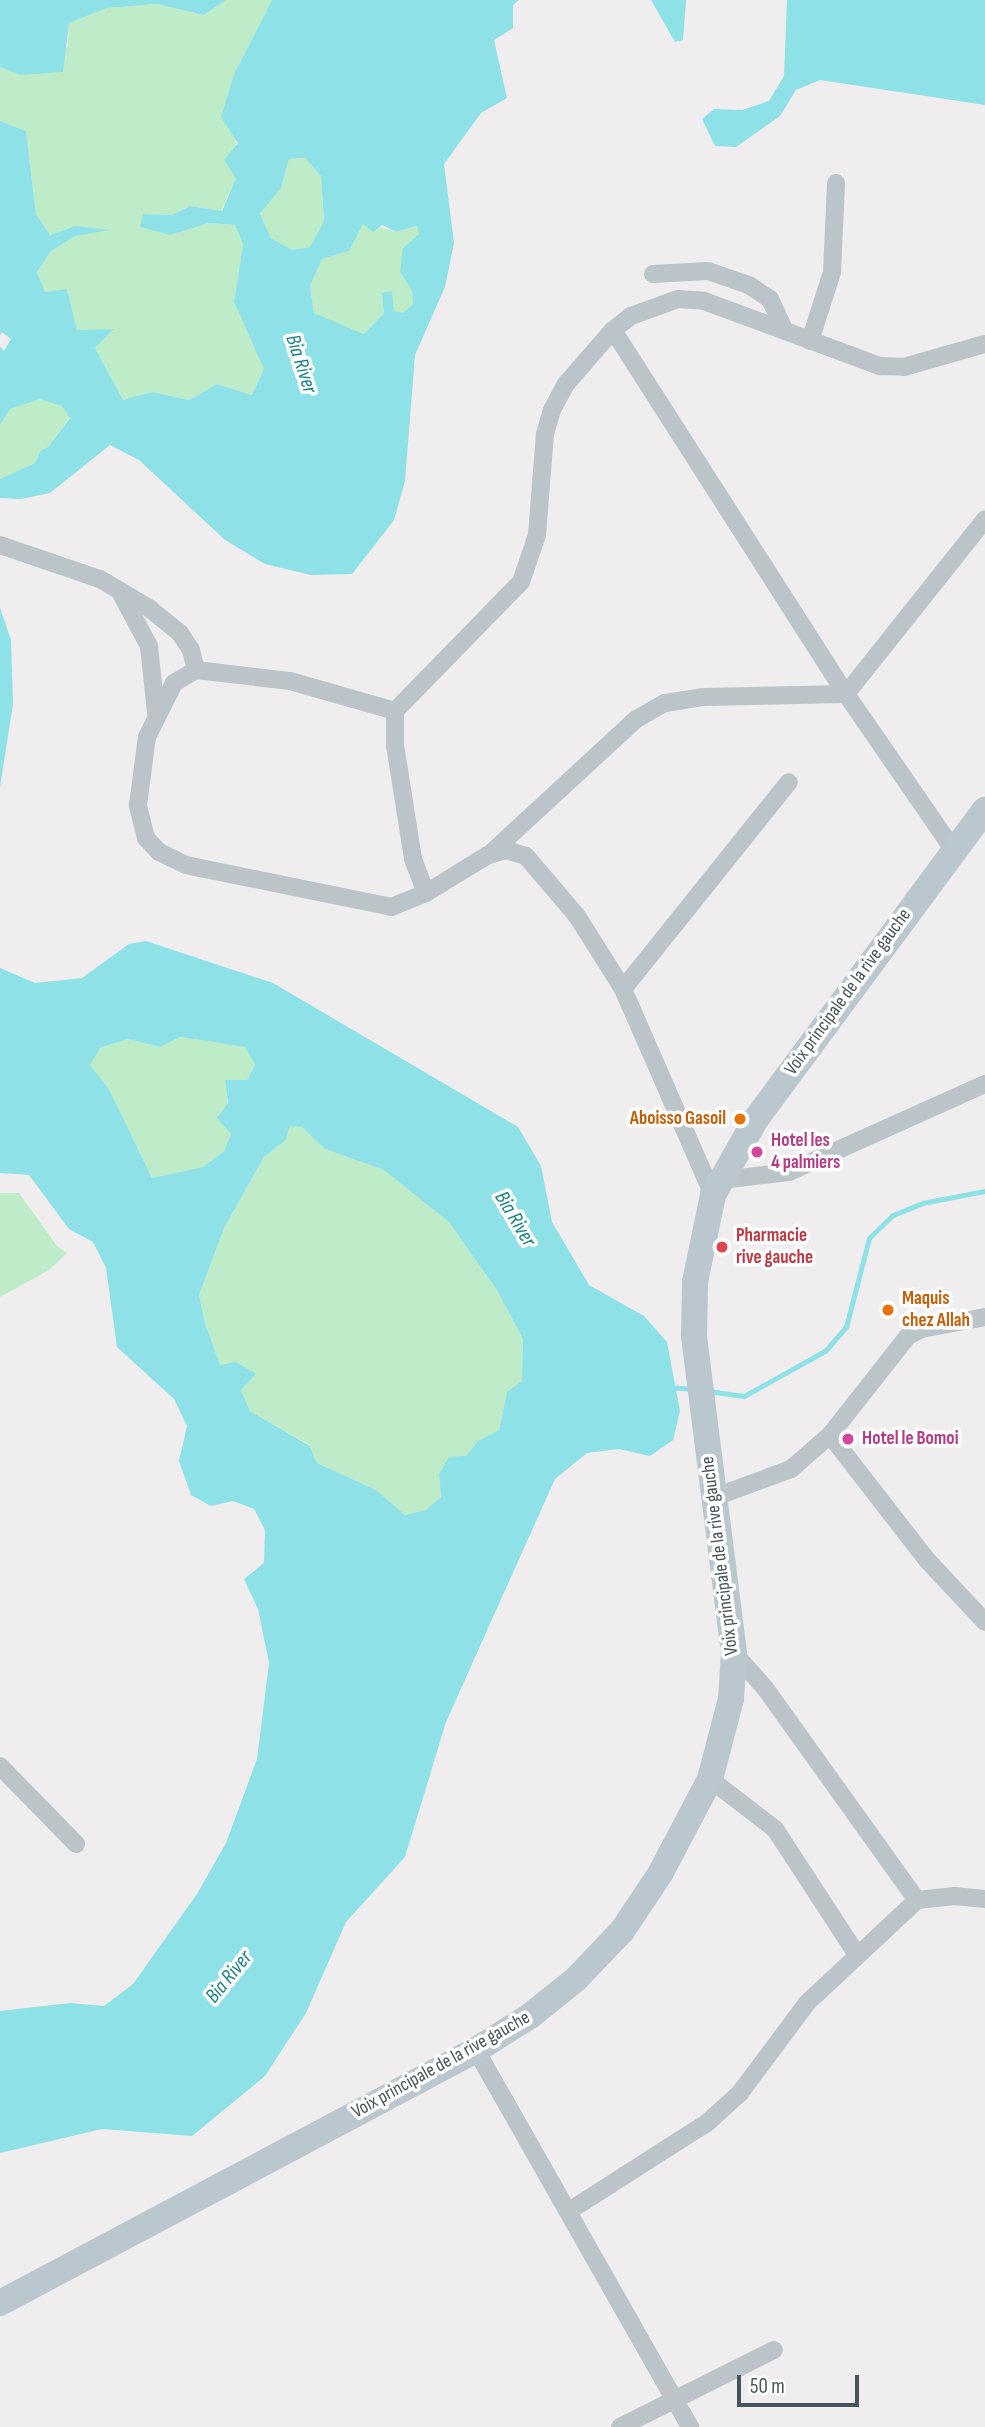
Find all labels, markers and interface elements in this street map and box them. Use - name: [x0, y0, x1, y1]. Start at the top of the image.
- water label: Bia River: [280, 332, 322, 396]
- street label: Voix principale de la rive gauche: [780, 904, 916, 1080]
- place label: Aboisso Gasoil: [630, 1108, 726, 1130]
- marker: Aboisso Gasoil: [732, 1111, 748, 1127]
- place label: Hotel les 4 palmiers: [771, 1130, 840, 1174]
- marker: Hotel les 4 palmiers: [749, 1144, 765, 1160]
- water label: Bia River: [489, 1187, 541, 1251]
- place label: Pharmacie rive gauche: [736, 1225, 813, 1269]
- marker: Pharmacie rive gauche: [714, 1239, 730, 1255]
- place label: Maquis chez Allah: [902, 1288, 970, 1332]
- marker: Maquis chez Allah: [880, 1302, 896, 1318]
- place label: Hotel le Bomoi: [862, 1428, 959, 1450]
- marker: Hotel le Bomoi: [840, 1431, 856, 1447]
- street label: Voix principale de la rive gauche: [696, 1455, 744, 1657]
- water label: Bia River: [200, 1946, 258, 2008]
- street label: Voix principale de la rive gauche: [348, 2006, 534, 2124]
- scale bar: [740, 2360, 862, 2404]
- text: 50 m: [750, 2374, 785, 2399]

